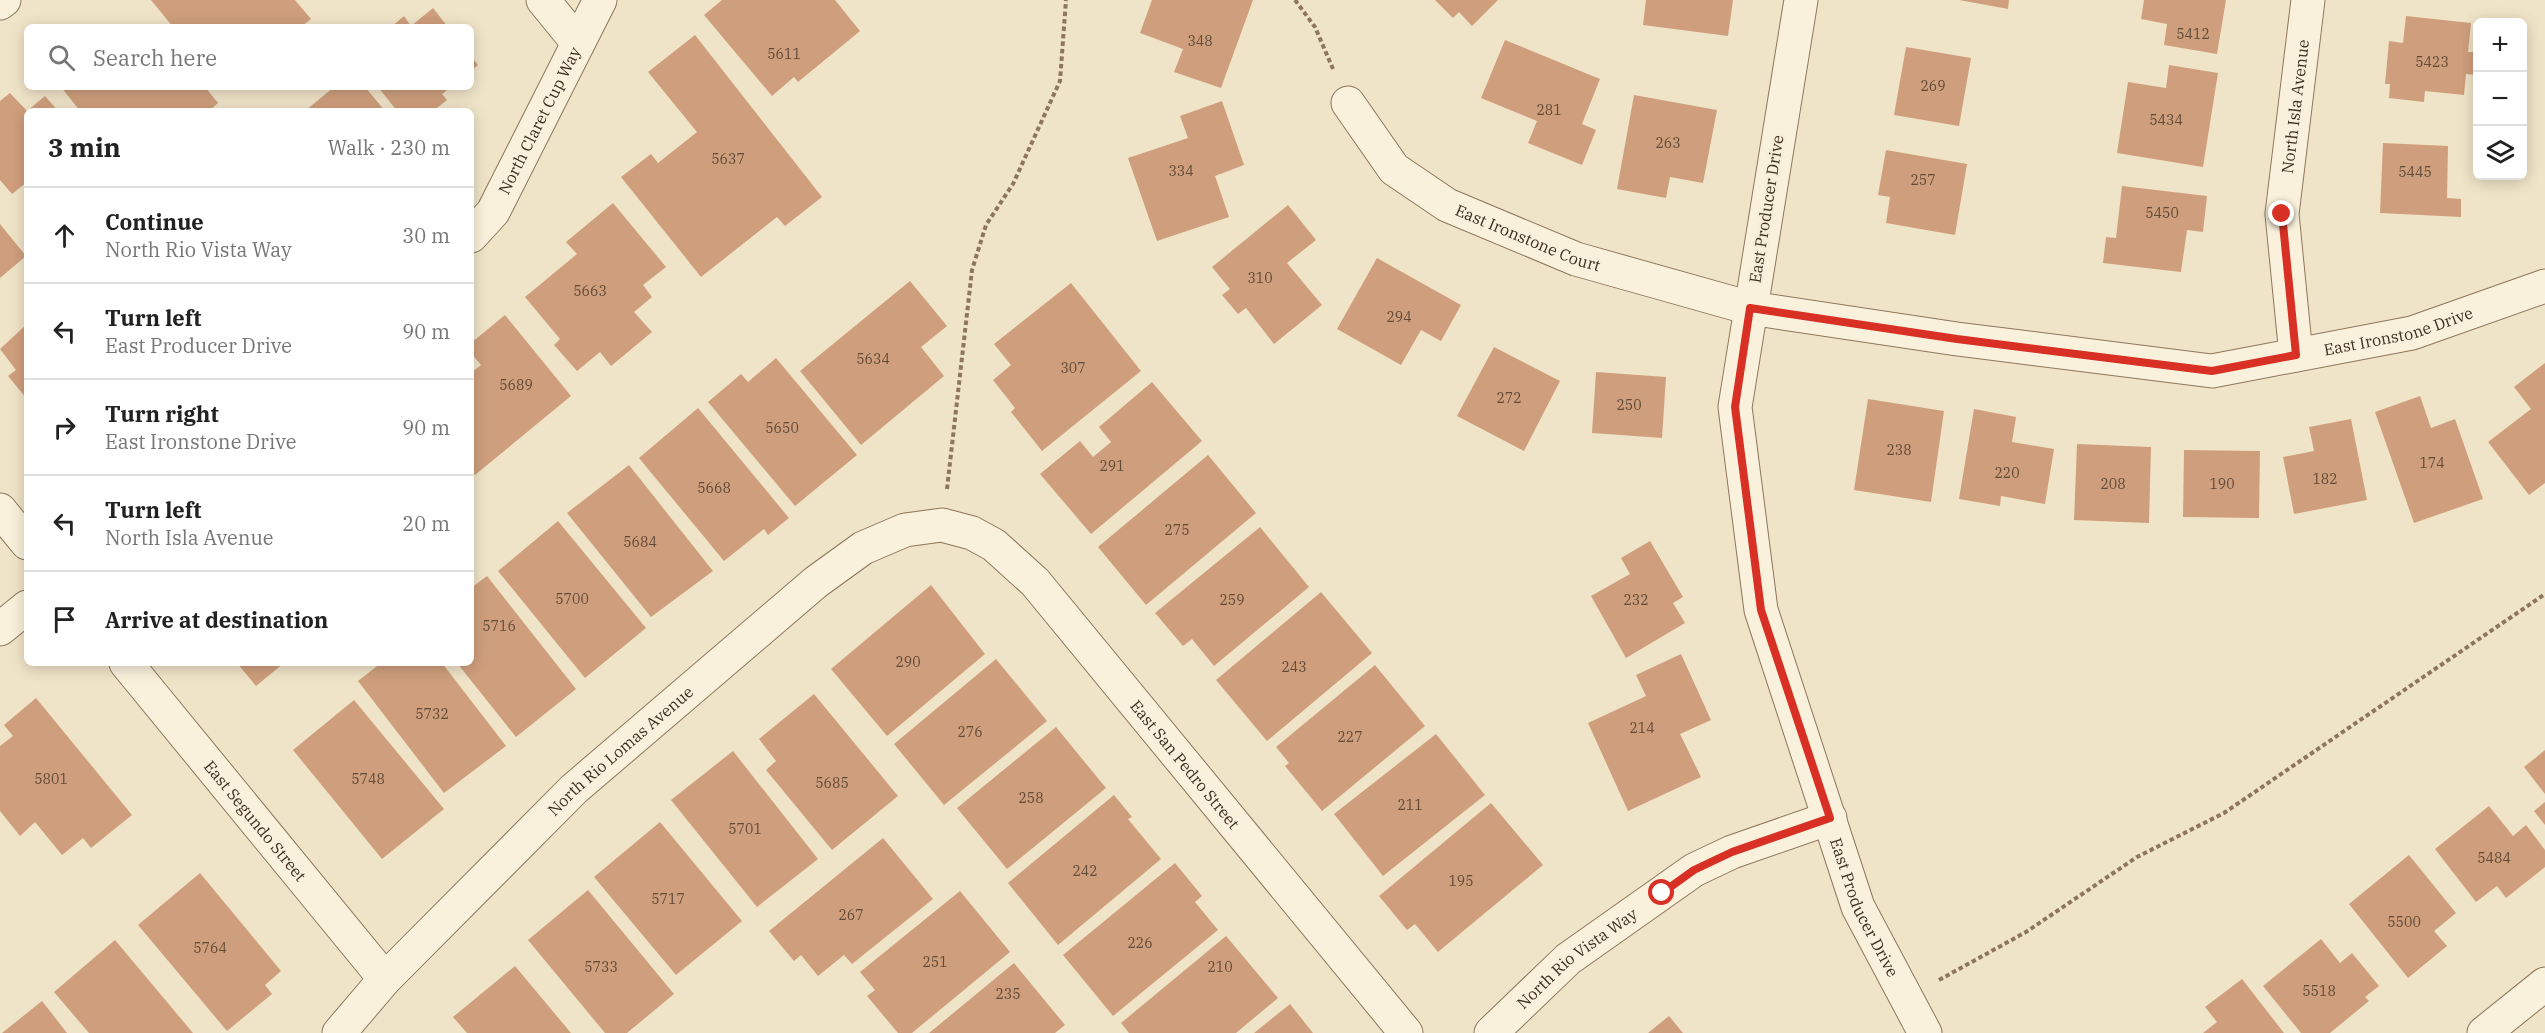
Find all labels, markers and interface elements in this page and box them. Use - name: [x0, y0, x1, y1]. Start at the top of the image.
- map controls: [2473, 18, 2527, 180]
- button: +: [2473, 18, 2527, 72]
- search box: [24, 24, 474, 90]
- house number: 5412: [2176, 25, 2210, 43]
- house number: 348: [1187, 32, 1213, 50]
- street label: North Isla Avenue: [2277, 38, 2313, 175]
- icon: search: [45, 41, 78, 74]
- text: Search here: [93, 43, 217, 72]
- street label: North Claret Cup Way: [494, 43, 585, 198]
- house number: 5611: [767, 45, 801, 63]
- house number: 5423: [2415, 53, 2449, 71]
- button: −: [2473, 72, 2527, 126]
- house number: 269: [1920, 77, 1946, 95]
- house number: 281: [1536, 101, 1562, 119]
- house number: 5434: [2149, 111, 2183, 129]
- button: layers: [2473, 126, 2527, 180]
- text: 3 min: [48, 130, 121, 164]
- text: Walk · 230 m: [328, 134, 450, 161]
- house number: 263: [1655, 134, 1681, 152]
- street label: East Producer Drive: [1744, 134, 1788, 284]
- house number: 5637: [711, 150, 745, 168]
- house number: 334: [1168, 162, 1194, 180]
- house number: 5445: [2398, 163, 2432, 181]
- house number: 257: [1910, 171, 1936, 189]
- street label: East Ironstone Court: [1452, 200, 1603, 276]
- route end: [2268, 200, 2294, 226]
- house number: 5450: [2145, 204, 2179, 222]
- text: Continue: [105, 207, 204, 236]
- icon: ahead: [48, 219, 81, 252]
- text: 30 m: [402, 222, 450, 249]
- text: North Rio Vista Way: [105, 236, 292, 263]
- house number: 310: [1247, 269, 1273, 287]
- house number: 5663: [573, 282, 607, 300]
- street label: East Ironstone Drive: [2322, 302, 2475, 360]
- text: Turn left: [105, 303, 201, 332]
- house number: 294: [1386, 308, 1412, 326]
- icon: left: [48, 315, 81, 348]
- text: 90 m: [402, 318, 450, 345]
- text: East Producer Drive: [105, 332, 292, 359]
- house number: 5634: [856, 350, 890, 368]
- house number: 307: [1060, 359, 1086, 377]
- house number: 5689: [499, 376, 533, 394]
- house number: 272: [1496, 389, 1522, 407]
- house number: 250: [1616, 396, 1642, 414]
- text: Turn right: [105, 399, 219, 428]
- icon: right: [48, 411, 81, 444]
- text: 90 m: [402, 414, 450, 441]
- house number: 5650: [765, 419, 799, 437]
- text: East Ironstone Drive: [105, 428, 296, 455]
- house number: 238: [1886, 441, 1912, 459]
- house number: 174: [2419, 454, 2445, 472]
- house number: 291: [1099, 457, 1125, 475]
- house number: 220: [1994, 464, 2020, 482]
- house number: 182: [2312, 470, 2338, 488]
- house number: 208: [2100, 475, 2126, 493]
- house number: 190: [2209, 475, 2235, 493]
- house number: 5668: [697, 479, 731, 497]
- text: Turn left: [105, 495, 201, 524]
- icon: left: [48, 507, 81, 540]
- text: 20 m: [402, 510, 450, 537]
- house number: 275: [1164, 521, 1190, 539]
- text: North Isla Avenue: [105, 524, 274, 551]
- house number: 5684: [623, 533, 657, 551]
- house number: 5700: [555, 590, 589, 608]
- house number: 259: [1219, 591, 1245, 609]
- house number: 232: [1623, 591, 1649, 609]
- icon: arrive: [48, 603, 81, 636]
- text: Arrive at destination: [105, 605, 328, 634]
- house number: 5716: [482, 617, 516, 635]
- house number: 290: [895, 653, 921, 671]
- house number: 243: [1281, 658, 1307, 676]
- street label: North Rio Lomas Avenue: [543, 682, 697, 820]
- street label: East San Pedro Street: [1126, 696, 1244, 833]
- house number: 5732: [415, 705, 449, 723]
- house number: 214: [1629, 719, 1655, 737]
- house number: 276: [957, 723, 983, 741]
- house number: 227: [1337, 728, 1363, 746]
- street label: East Segundo Street: [200, 756, 311, 886]
- house number: 5801: [34, 770, 68, 788]
- house number: 5748: [351, 770, 385, 788]
- house number: 5685: [815, 774, 849, 792]
- house number: 258: [1018, 789, 1044, 807]
- house number: 211: [1397, 796, 1423, 814]
- house number: 5701: [728, 820, 762, 838]
- street label: East Producer Drive: [1826, 835, 1903, 980]
- house number: 5484: [2477, 849, 2511, 867]
- house number: 242: [1072, 862, 1098, 880]
- house number: 195: [1448, 872, 1474, 890]
- route start: [1648, 879, 1674, 905]
- house number: 5717: [651, 890, 685, 908]
- street label: North Rio Vista Way: [1512, 903, 1641, 1013]
- house number: 267: [838, 906, 864, 924]
- house number: 5500: [2387, 913, 2421, 931]
- house number: 226: [1127, 934, 1153, 952]
- house number: 5764: [193, 939, 227, 957]
- house number: 251: [922, 953, 948, 971]
- house number: 5733: [584, 958, 618, 976]
- house number: 210: [1207, 958, 1233, 976]
- house number: 5518: [2302, 982, 2336, 1000]
- house number: 235: [995, 985, 1021, 1003]

